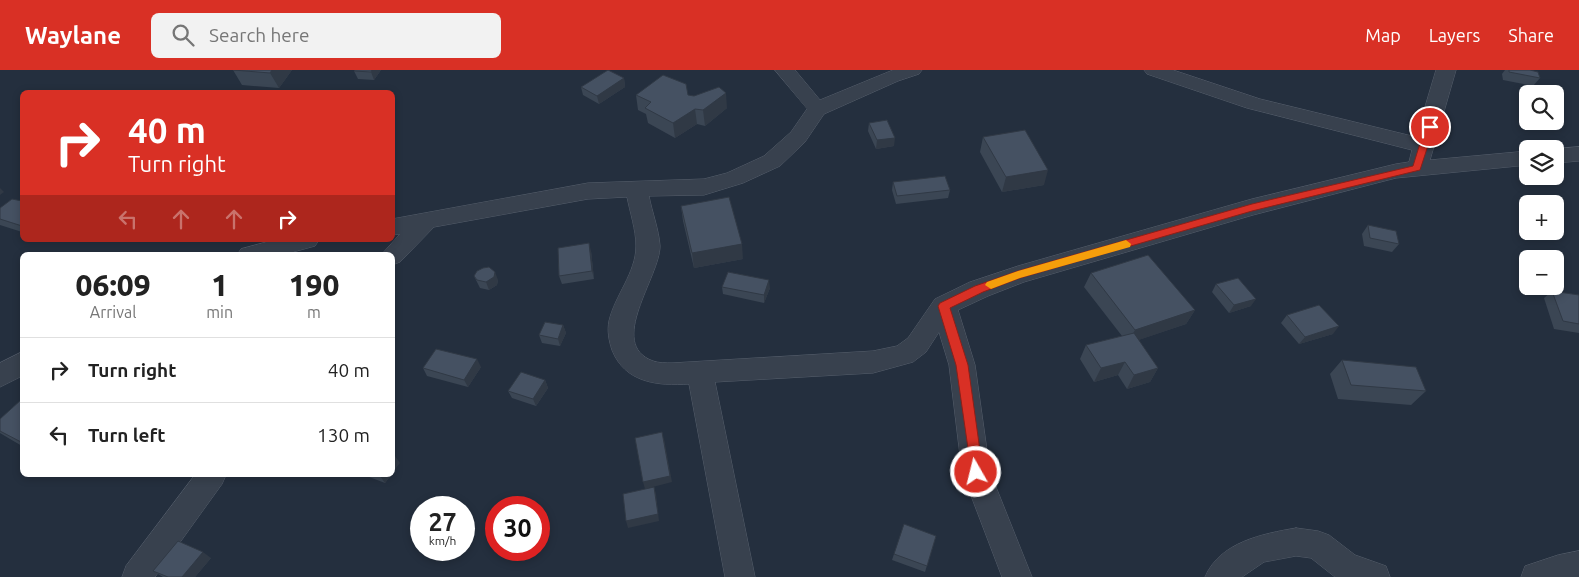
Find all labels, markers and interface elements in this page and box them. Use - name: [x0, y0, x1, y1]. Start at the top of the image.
- search box: [151, 13, 501, 58]
- icon: search: [169, 21, 197, 49]
- text: Waylane: [25, 22, 121, 49]
- text: Search here: [209, 24, 309, 46]
- text: Map: [1365, 25, 1401, 45]
- text: Layers: [1429, 25, 1480, 45]
- text: Share: [1508, 25, 1554, 45]
- map controls: [1519, 85, 1564, 295]
- button: search: [1519, 85, 1564, 130]
- pin: [1409, 106, 1451, 148]
- icon: right: [45, 110, 110, 175]
- text: 40 m: [128, 110, 206, 150]
- icon: arrive: [1416, 113, 1444, 141]
- button: layers: [1519, 140, 1564, 185]
- text: Turn right: [128, 151, 226, 176]
- button: +: [1519, 195, 1564, 240]
- icon: left: [114, 205, 142, 233]
- icon: ahead: [167, 205, 195, 233]
- icon: ahead: [220, 205, 248, 233]
- icon: right: [273, 205, 301, 233]
- button: −: [1519, 250, 1564, 295]
- text: 06:09: [76, 268, 151, 302]
- text: 1: [211, 268, 228, 302]
- text: 190: [289, 268, 339, 302]
- text: Arrival: [90, 303, 136, 321]
- text: min: [206, 303, 233, 321]
- text: m: [307, 303, 321, 321]
- icon: right: [45, 356, 73, 384]
- text: Turn right: [88, 359, 176, 381]
- text: 40 m: [328, 359, 370, 381]
- icon: left: [45, 421, 73, 449]
- text: Turn left: [88, 424, 166, 446]
- text: 130 m: [317, 424, 370, 446]
- position arrow: [949, 445, 1001, 497]
- speed limit sign: 30: [485, 496, 550, 561]
- text: 27: [428, 508, 457, 536]
- text: km/h: [429, 534, 456, 547]

